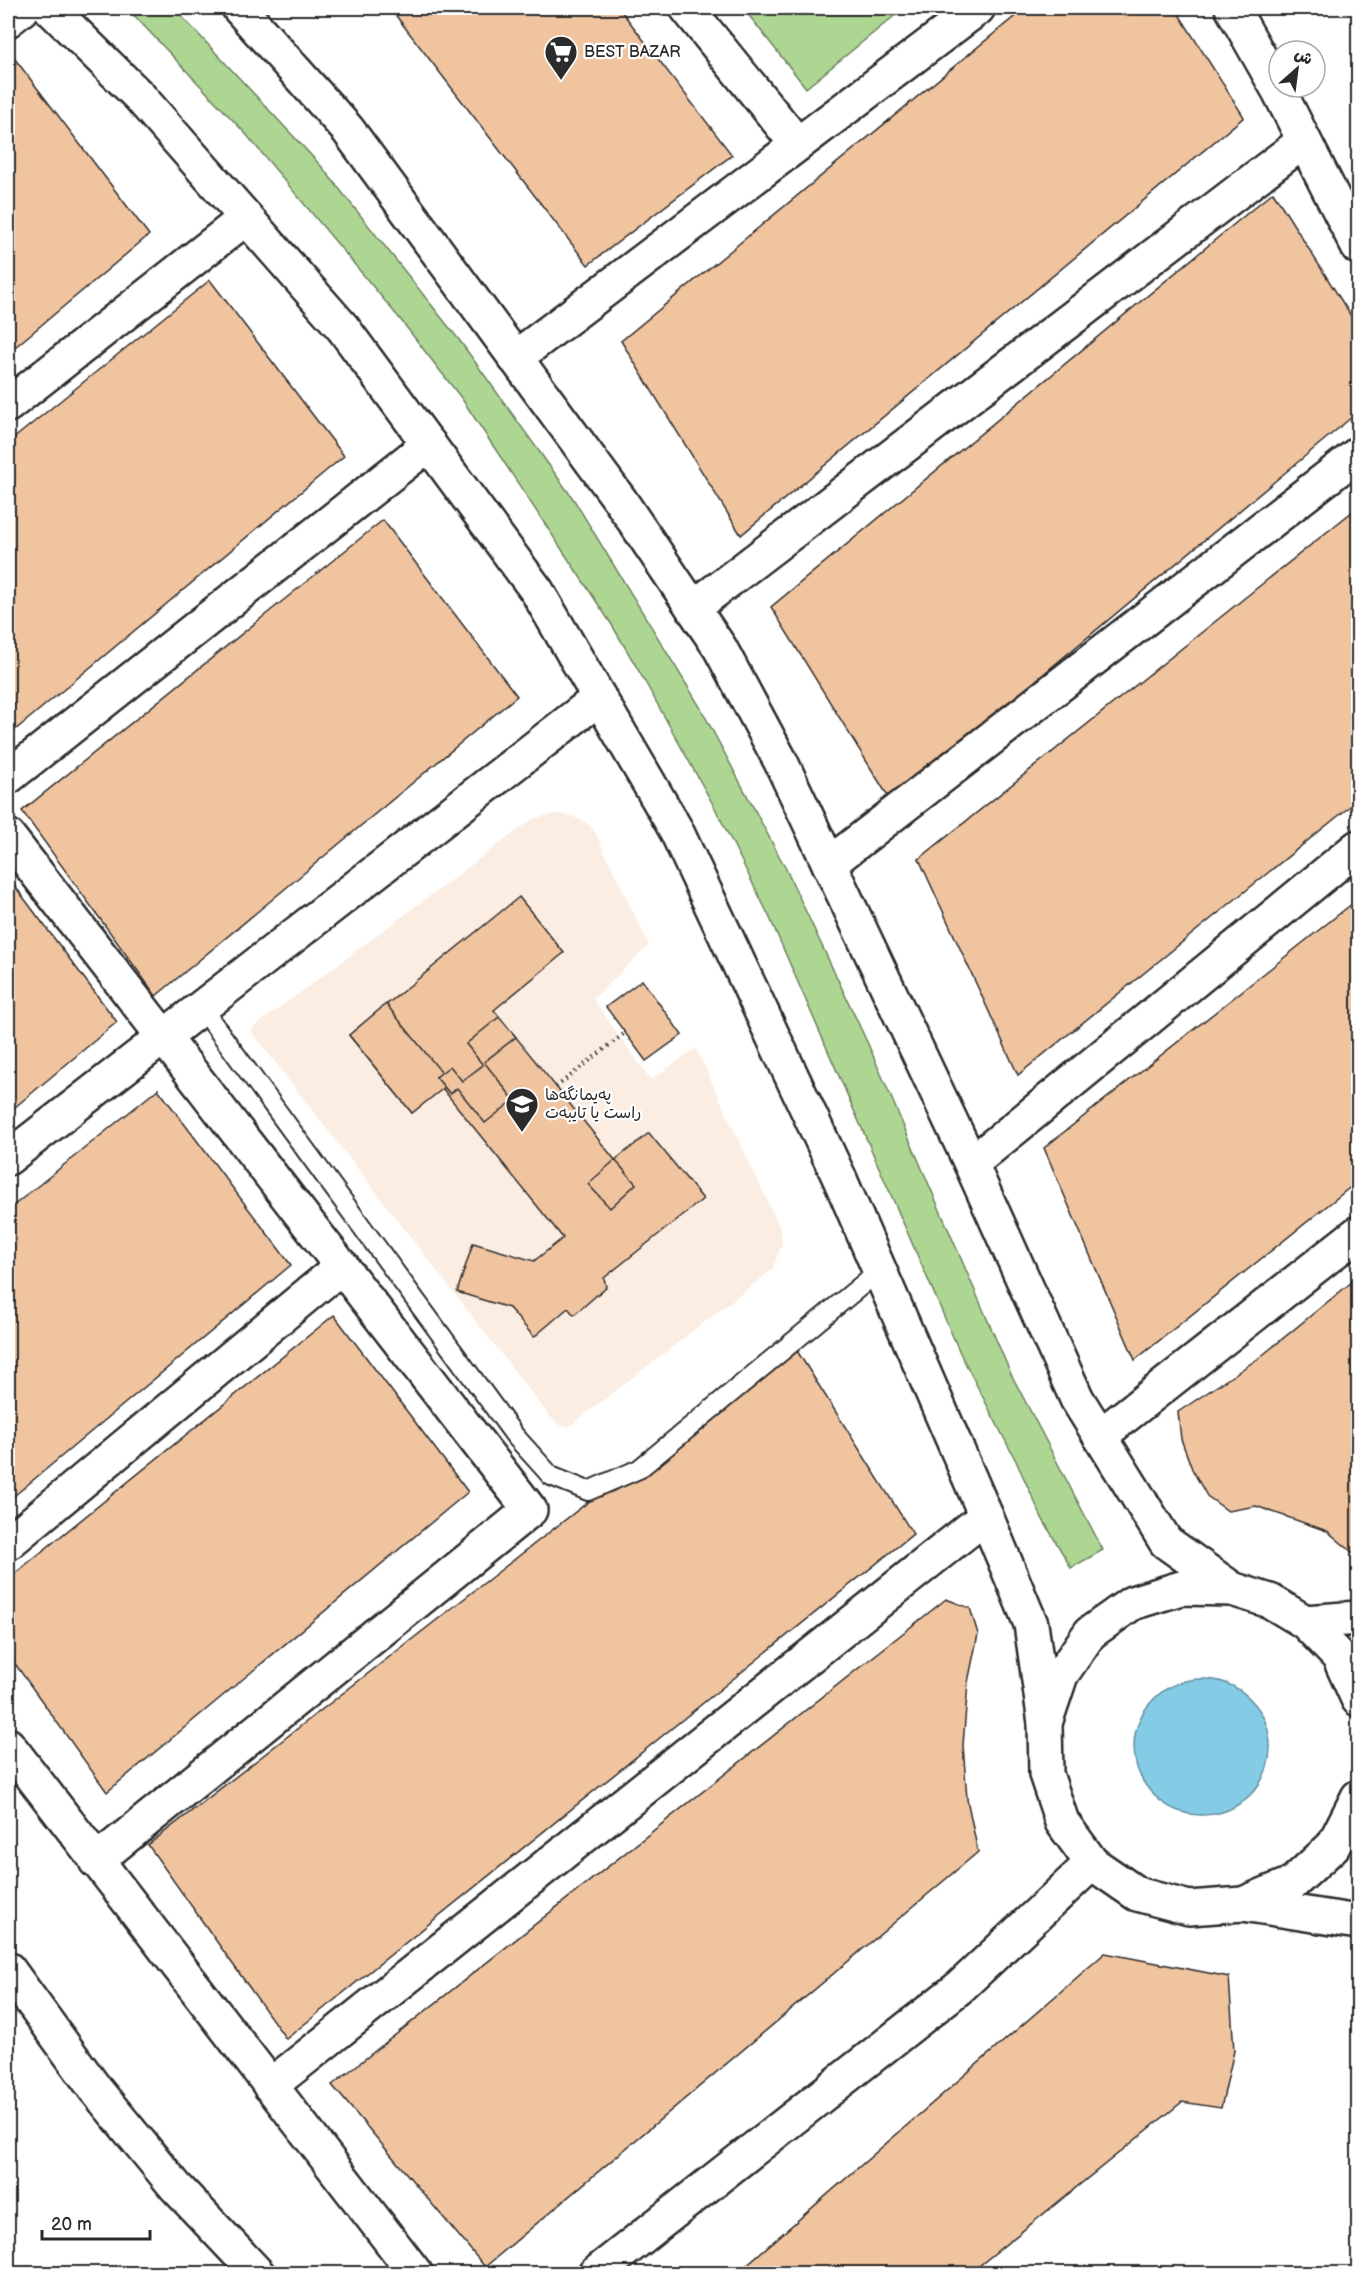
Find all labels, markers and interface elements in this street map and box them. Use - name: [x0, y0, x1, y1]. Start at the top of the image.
- supermarket icon: BEST BAZAR: [543, 34, 579, 81]
- north arrow: [1267, 39, 1327, 99]
- place label: BEST BAZAR: [584, 43, 681, 62]
- text: ش: [1291, 45, 1316, 70]
- place label: پەیمانگەها راست یا تایبەت: [545, 1085, 641, 1123]
- school or university icon: پەیمانگەها راست یا تایبەت: [504, 1086, 540, 1133]
- scale bar: [42, 2203, 150, 2241]
- text: 20 m: [51, 2214, 92, 2235]

